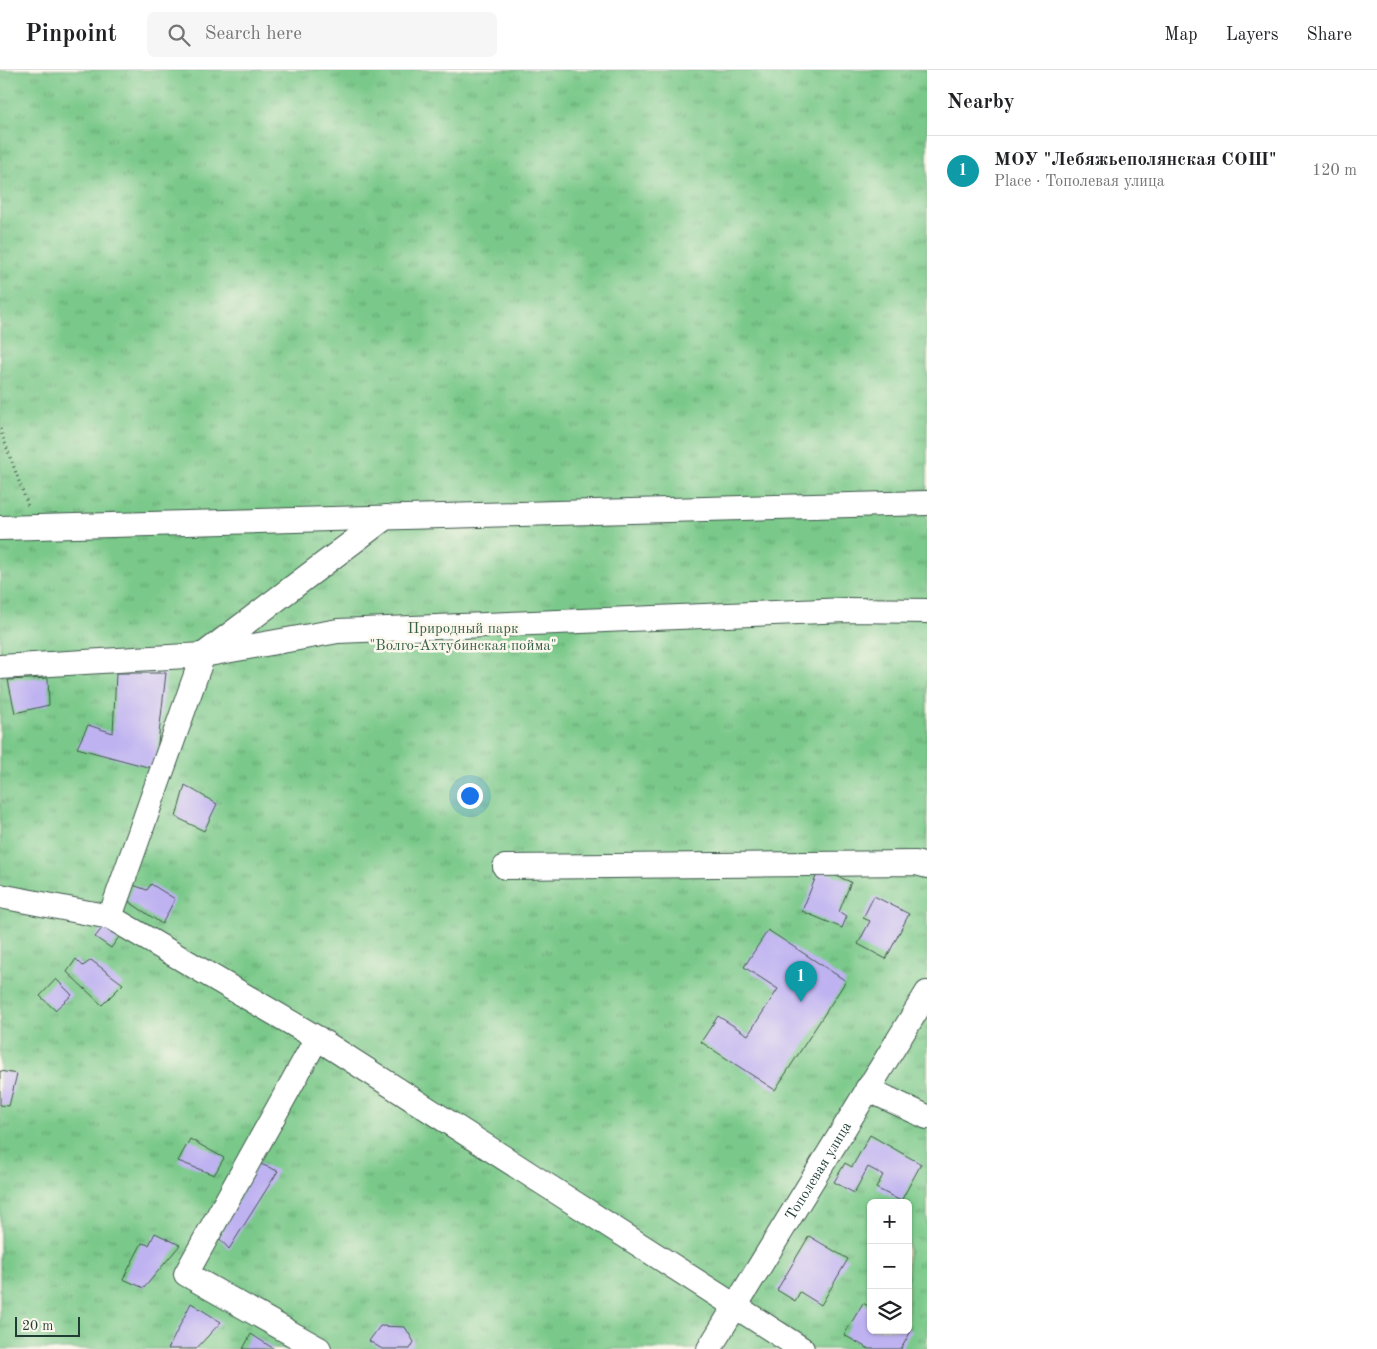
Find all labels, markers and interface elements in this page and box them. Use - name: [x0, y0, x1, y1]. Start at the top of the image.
- search box: [147, 12, 497, 57]
- icon: search: [165, 21, 193, 49]
- text: Pinpoint: [25, 23, 117, 47]
- text: Search here: [205, 25, 302, 44]
- text: Map: [1164, 26, 1198, 44]
- text: Layers: [1226, 26, 1278, 44]
- text: Share: [1306, 26, 1352, 44]
- text: Nearby: [947, 92, 1015, 113]
- text: МОУ "Лебяжьеполянская СОШ": [994, 151, 1276, 170]
- text: 1: [958, 163, 968, 179]
- text: 120 m: [1312, 163, 1357, 179]
- text: Place · Тополевая улица: [994, 174, 1165, 190]
- park label: Природный парк "Волго-Ахтубинская пойма": [369, 622, 557, 654]
- your location: [457, 783, 483, 809]
- pin: 1: [785, 961, 817, 1002]
- street label: Тополевая улица: [784, 1119, 855, 1223]
- map controls: [867, 1199, 912, 1334]
- button: +: [867, 1199, 912, 1244]
- button: −: [867, 1244, 912, 1289]
- button: layers: [867, 1289, 912, 1334]
- scale bar: [15, 1314, 80, 1337]
- text: 20 m: [22, 1319, 53, 1333]

